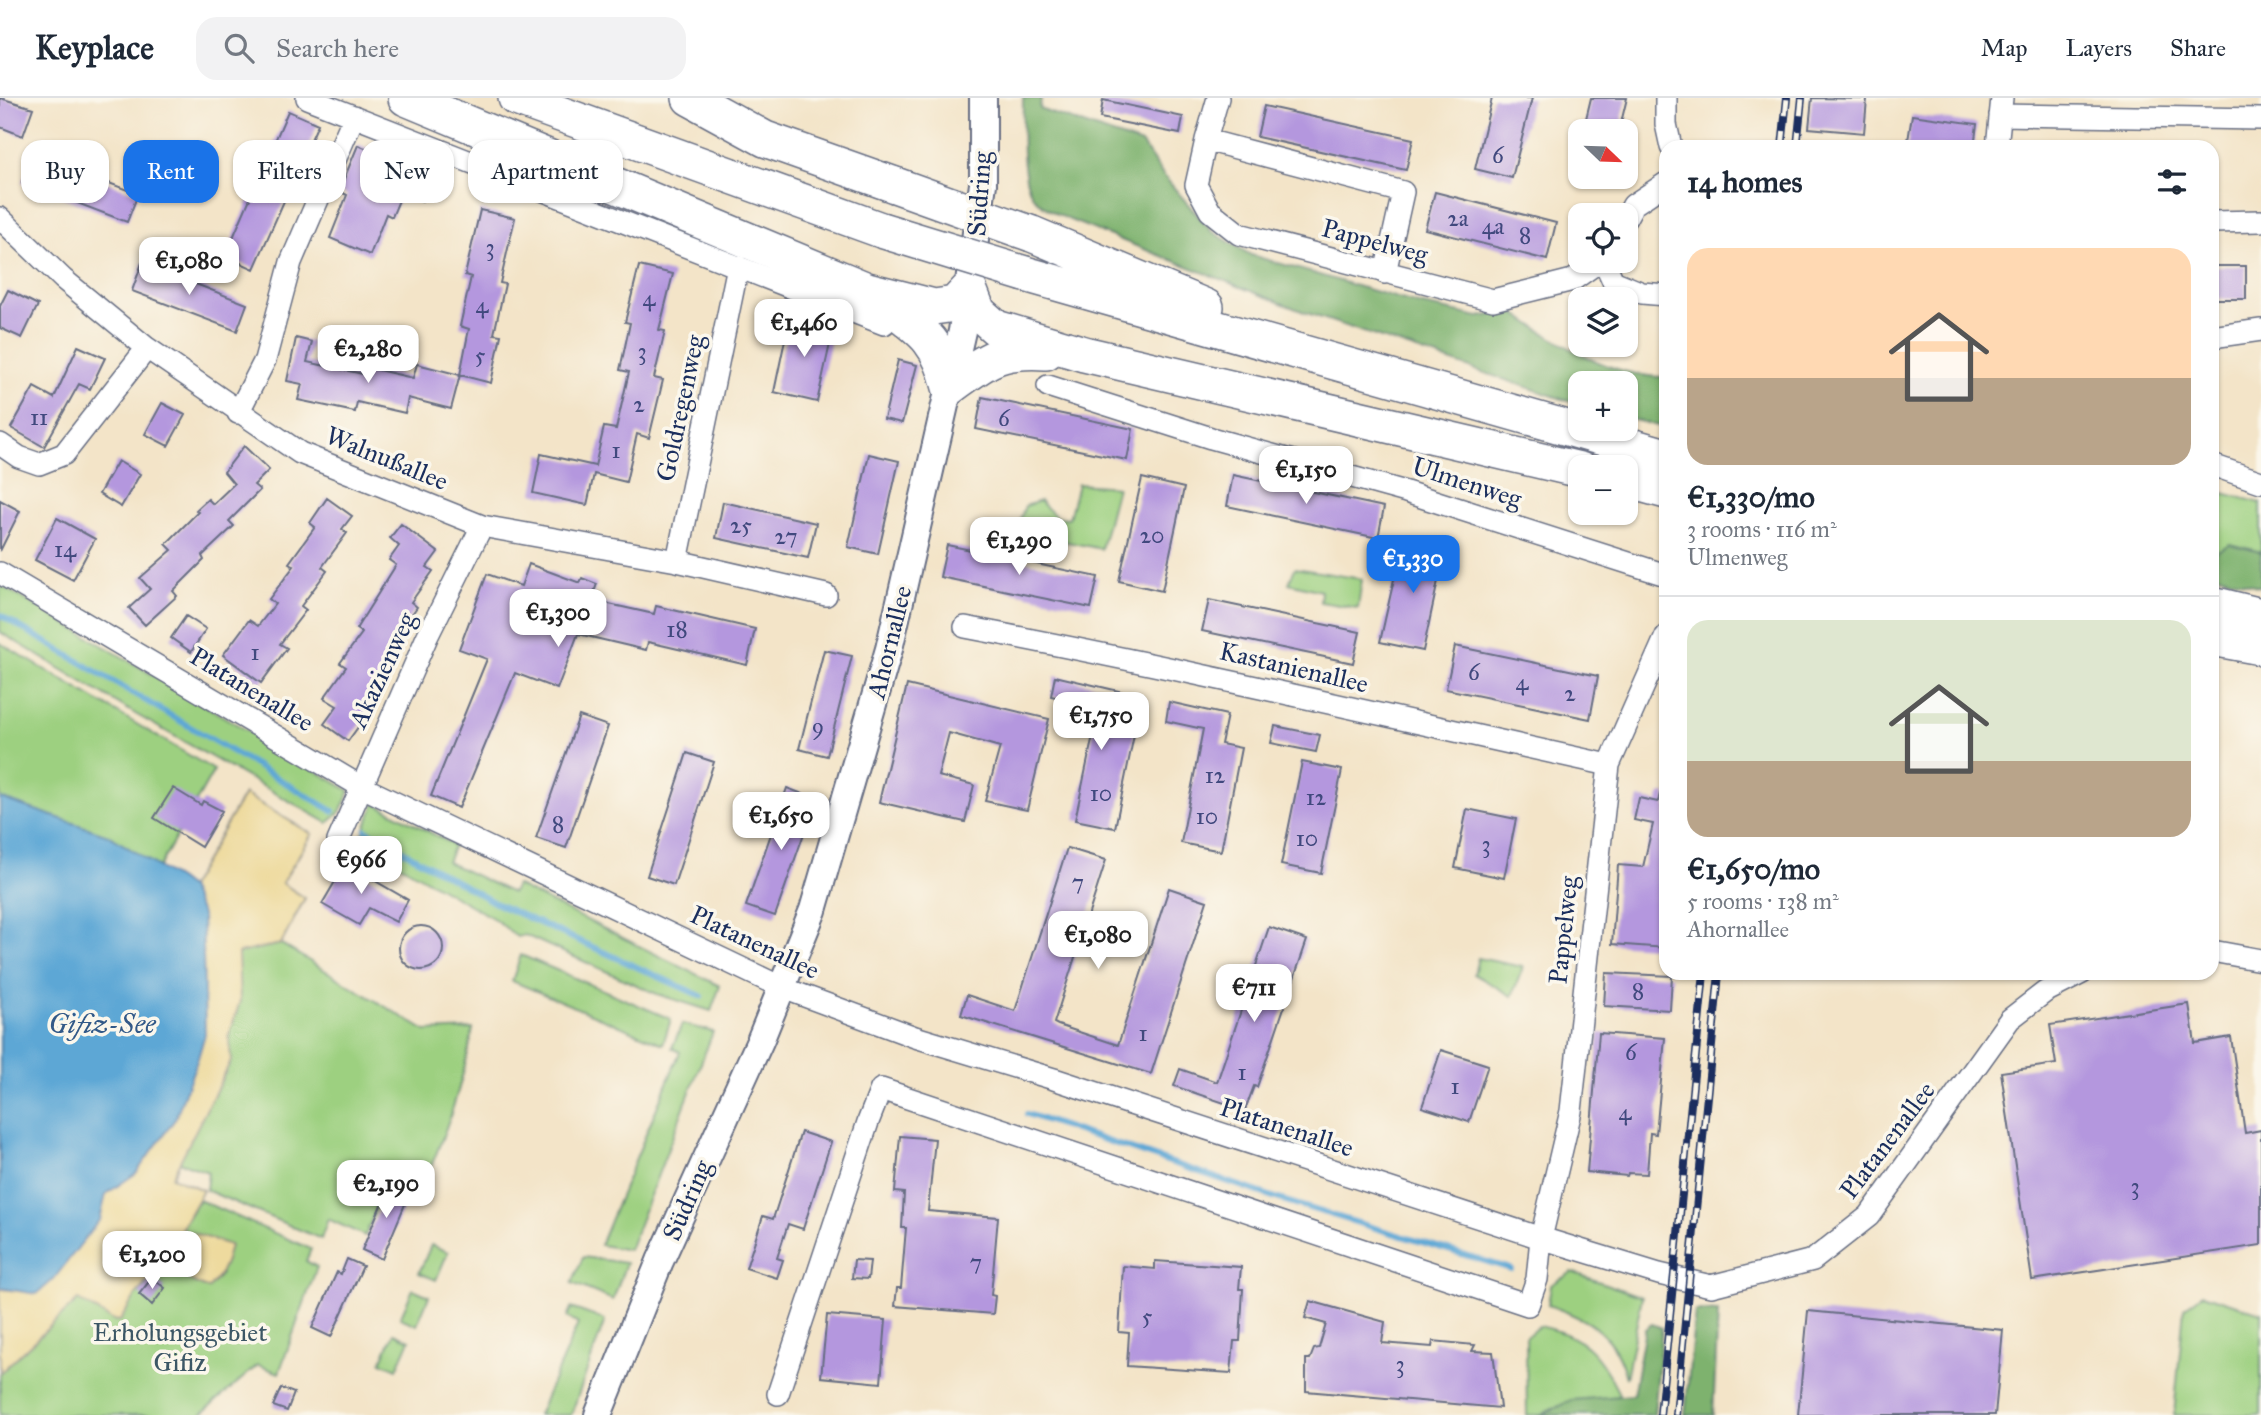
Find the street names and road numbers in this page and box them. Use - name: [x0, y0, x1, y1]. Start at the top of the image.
- street label: Südring: [960, 150, 998, 237]
- street label: Pappelweg: [1318, 211, 1433, 271]
- street label: Goldregenweg: [649, 331, 711, 484]
- street label: Walnußallee: [321, 419, 453, 497]
- street label: Ulmenweg: [1408, 449, 1527, 515]
- street label: Ahornallee: [859, 582, 919, 703]
- street label: Akazienweg: [341, 606, 423, 734]
- street label: Kastanienallee: [1216, 634, 1372, 700]
- street label: Platanenallee: [184, 640, 320, 739]
- street label: Pappelweg: [1541, 873, 1585, 986]
- street label: Platanenallee: [685, 898, 825, 986]
- street label: Platanenallee: [1832, 1075, 1942, 1205]
- street label: Platanenallee: [1216, 1090, 1358, 1164]
- street label: Südring: [655, 1154, 719, 1245]

